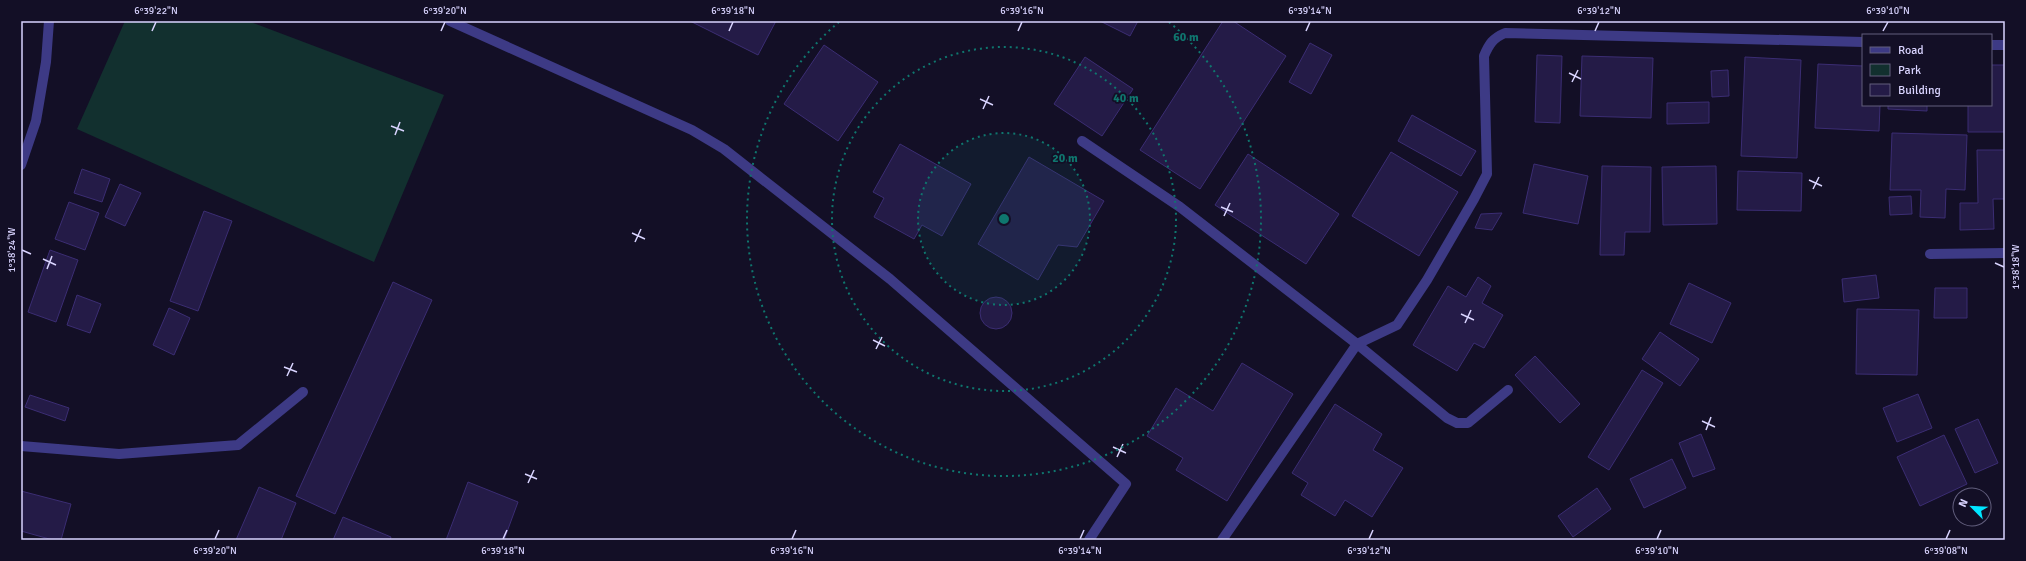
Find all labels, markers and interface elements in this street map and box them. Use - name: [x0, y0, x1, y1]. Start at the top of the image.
- text: 6°39'22"N: [134, 5, 178, 17]
- text: 6°39'20"N: [423, 5, 467, 17]
- text: 6°39'18"N: [711, 5, 755, 17]
- text: 6°39'16"N: [1000, 5, 1044, 17]
- text: 6°39'14"N: [1288, 5, 1332, 17]
- text: 6°39'12"N: [1577, 5, 1621, 17]
- text: 6°39'10"N: [1866, 5, 1910, 17]
- text: 60 m: [1173, 30, 1199, 45]
- legend: [1862, 34, 1992, 106]
- text: Road: [1898, 43, 1924, 58]
- text: Park: [1898, 63, 1921, 78]
- text: Building: [1898, 83, 1941, 98]
- text: 40 m: [1113, 91, 1139, 106]
- text: 20 m: [1052, 151, 1078, 166]
- centre of rings: [997, 212, 1011, 226]
- text: 1°38'24"W: [6, 227, 18, 273]
- text: 1°38'18"W: [2010, 244, 2022, 290]
- north arrow: [1952, 487, 1992, 527]
- text: N: [1956, 497, 1971, 509]
- text: 6°39'20"N: [193, 545, 237, 557]
- text: 6°39'18"N: [481, 545, 525, 557]
- text: 6°39'16"N: [770, 545, 814, 557]
- text: 6°39'14"N: [1058, 545, 1102, 557]
- text: 6°39'12"N: [1347, 545, 1391, 557]
- text: 6°39'10"N: [1635, 545, 1679, 557]
- text: 6°39'08"N: [1924, 545, 1968, 557]

